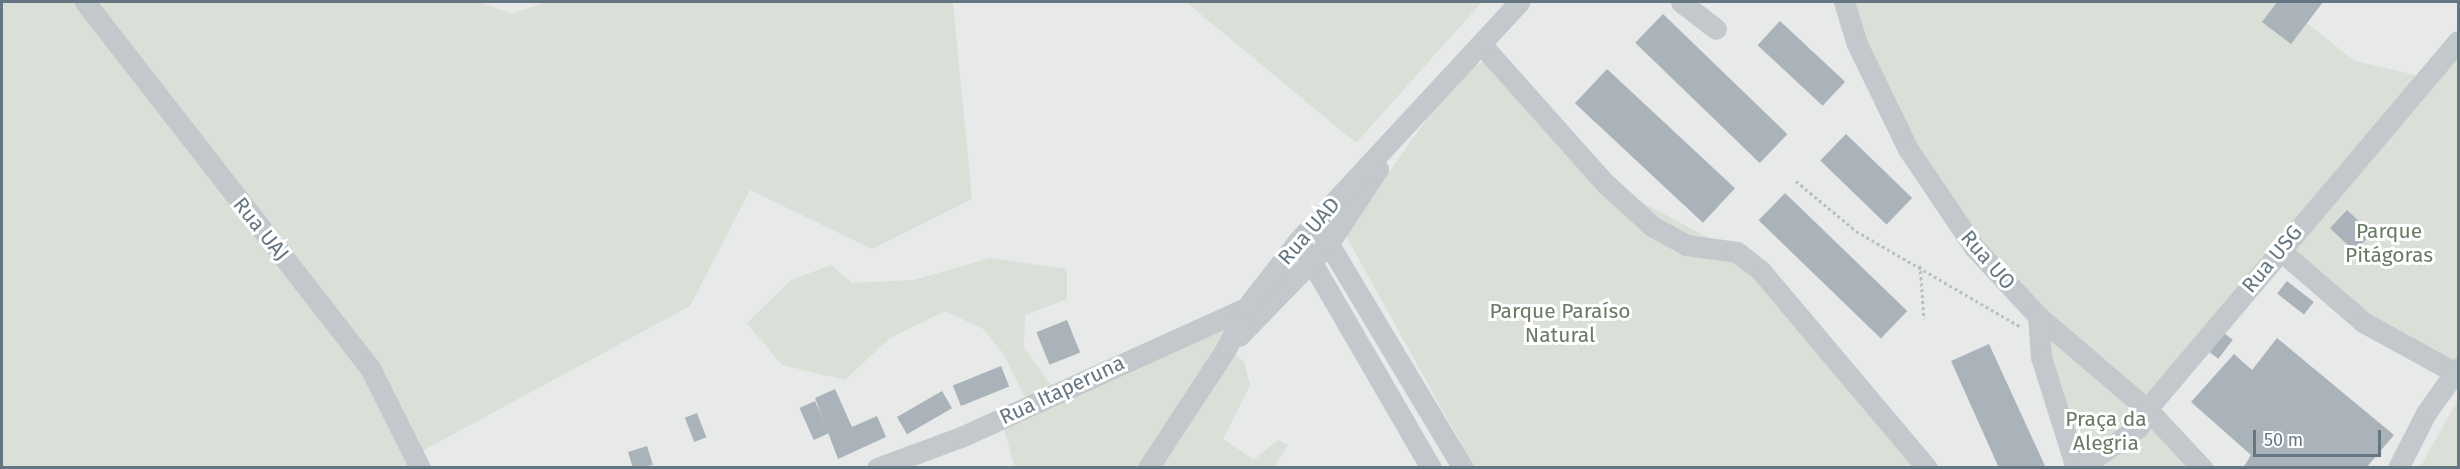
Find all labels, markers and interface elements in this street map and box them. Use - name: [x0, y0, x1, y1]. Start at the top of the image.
- street label: Rua UAJ: [228, 192, 294, 266]
- street label: Rua UAD: [1273, 192, 1345, 270]
- park label: Parque Pitágoras: [2345, 218, 2433, 268]
- street label: Rua USG: [2237, 220, 2307, 298]
- street label: Rua UO: [1955, 225, 2021, 295]
- park label: Parque Paraíso Natural: [1490, 298, 1630, 348]
- street label: Rua Itaperuna: [996, 350, 1128, 430]
- park label: Praça da Alegria: [2065, 406, 2147, 456]
- scale bar: [2256, 418, 2384, 456]
- text: 50 m: [2264, 429, 2303, 451]

